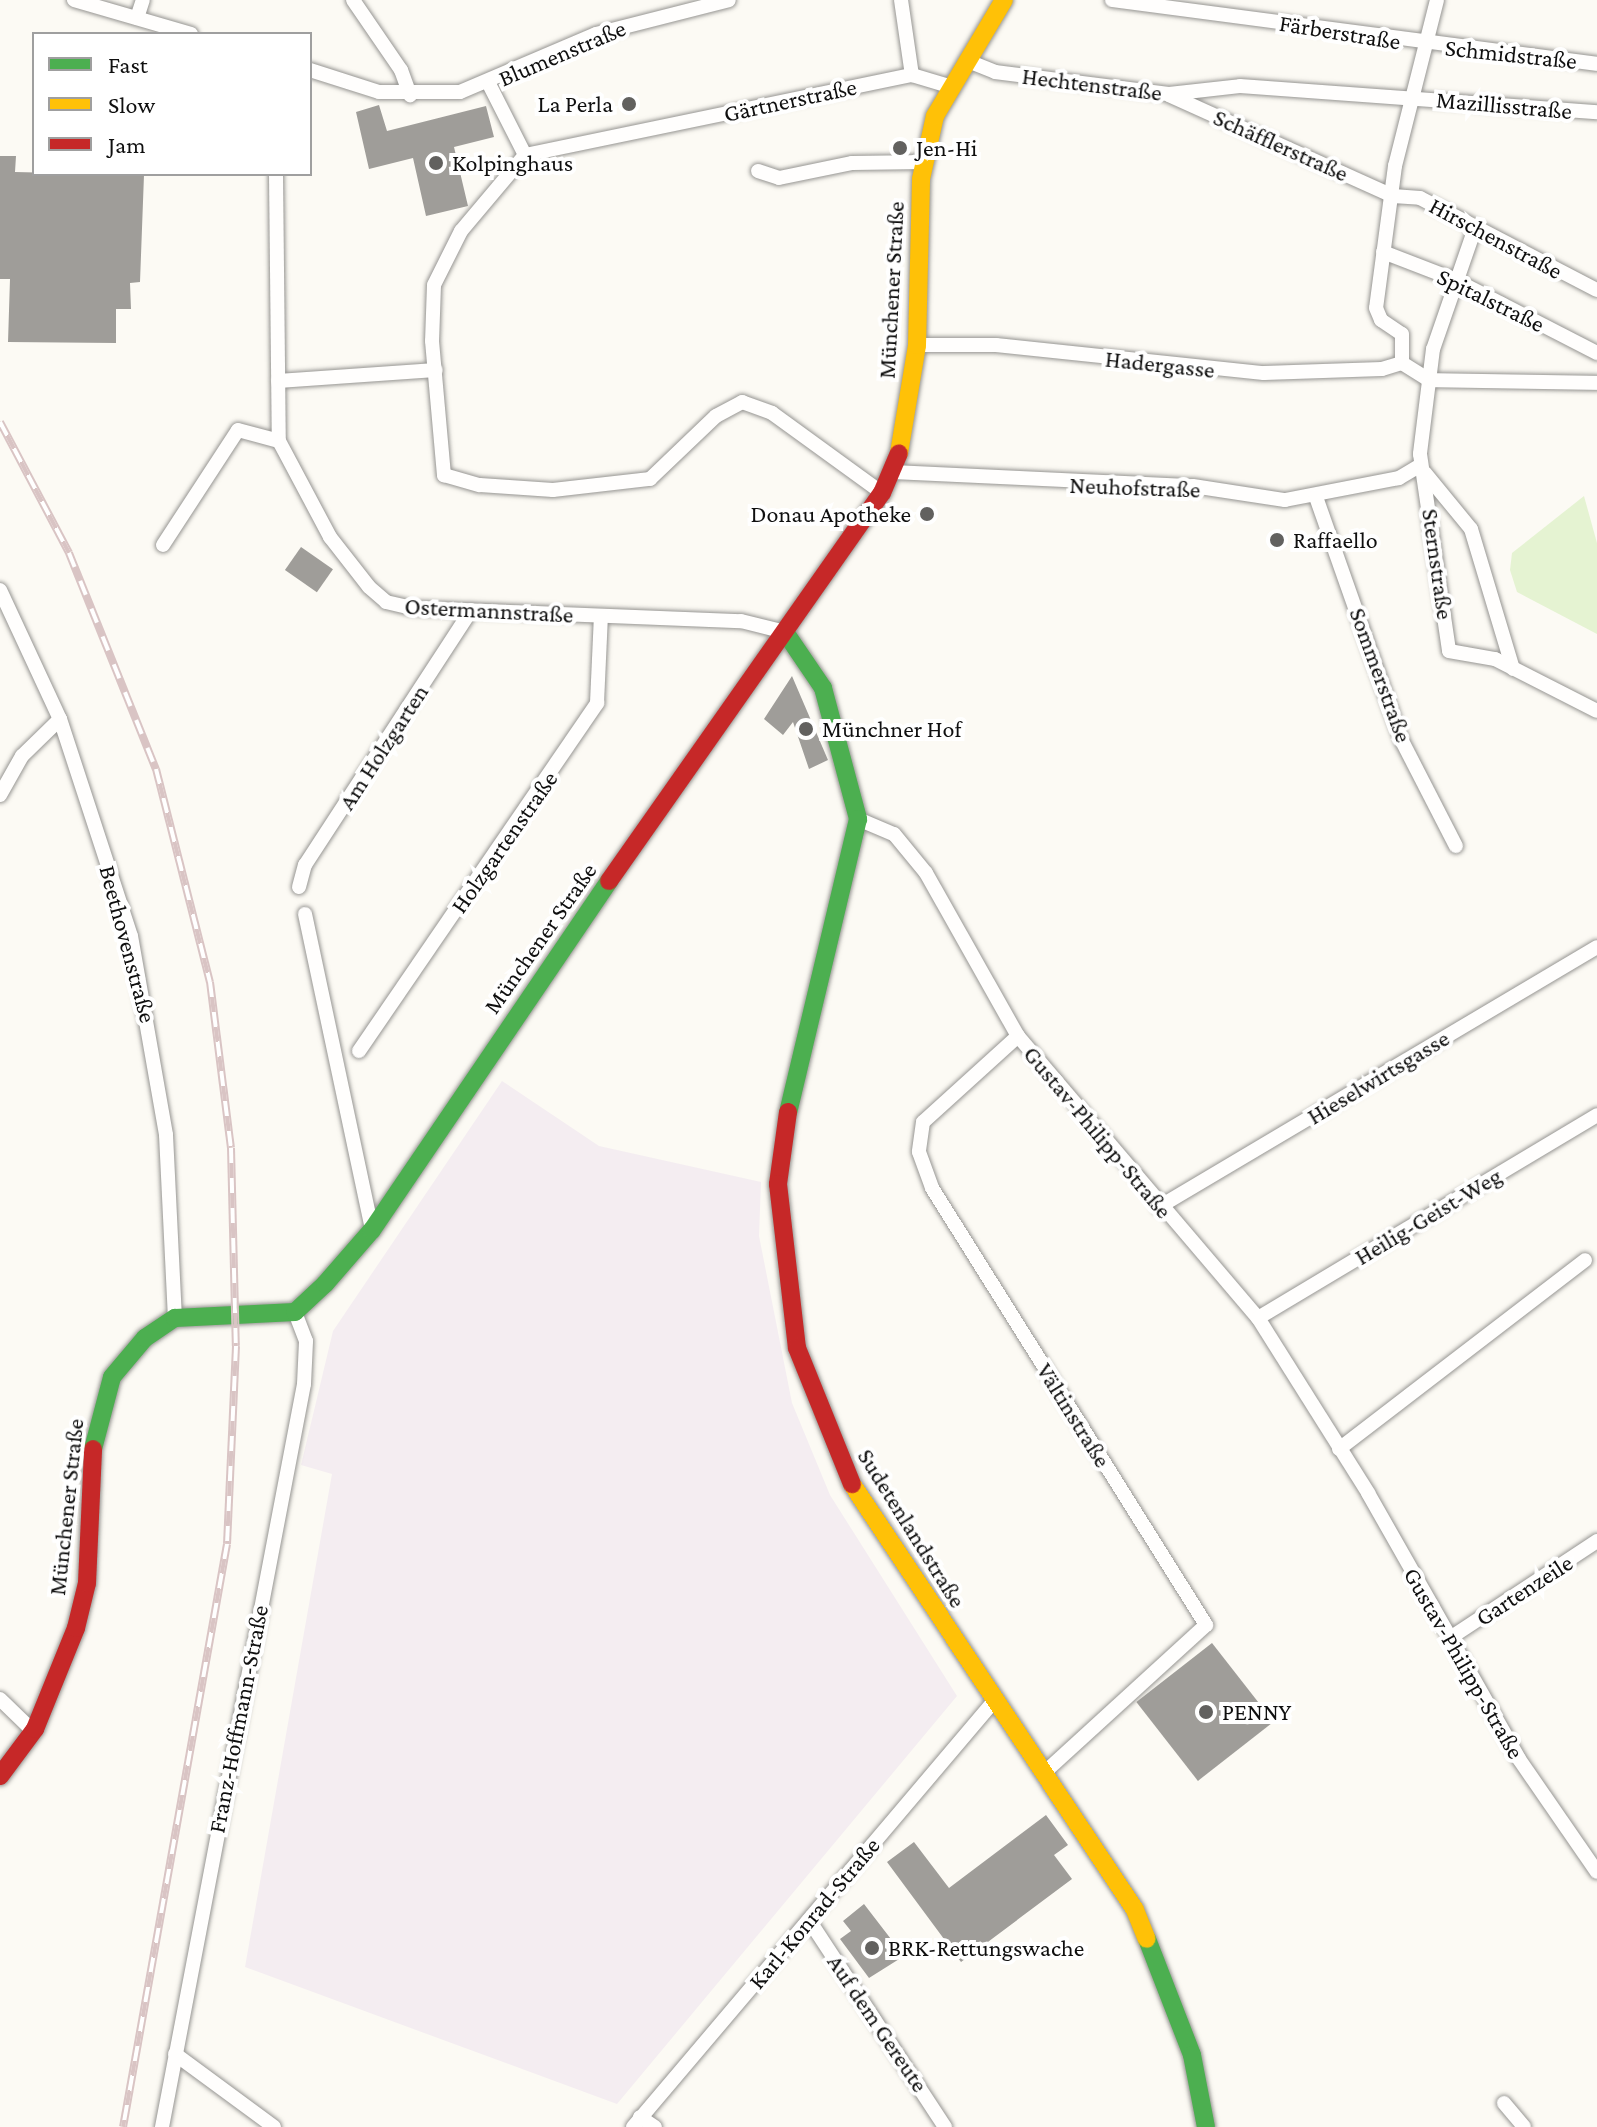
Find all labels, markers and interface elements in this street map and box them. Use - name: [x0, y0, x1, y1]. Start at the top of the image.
- street label: Färberstraße: [1277, 8, 1403, 56]
- street label: Blumenstraße: [494, 13, 630, 93]
- legend: [32, 32, 312, 176]
- street label: Schmidstraße: [1444, 33, 1578, 75]
- text: Fast: [108, 51, 148, 78]
- street label: Hechtenstraße: [1020, 61, 1164, 107]
- street label: Gärtnerstraße: [721, 72, 859, 128]
- street label: Mazillisstraße: [1435, 85, 1573, 125]
- place label: La Perla: [538, 90, 613, 118]
- text: Slow: [108, 91, 155, 118]
- marker: La Perla: [620, 95, 638, 113]
- street label: Schäfflerstraße: [1209, 102, 1353, 188]
- text: Jam: [108, 131, 146, 158]
- place label: Jen-Hi: [916, 134, 977, 162]
- marker: Jen-Hi: [891, 139, 909, 157]
- place label: Kolpinghaus: [452, 149, 573, 177]
- marker: Kolpinghaus: [427, 154, 445, 172]
- street label: Hirschenstraße: [1425, 191, 1567, 285]
- street label: Münchener Straße: [872, 201, 910, 379]
- street label: Spitalstraße: [1433, 262, 1549, 338]
- street label: Hadergasse: [1104, 344, 1216, 384]
- street label: Neuhofstraße: [1069, 470, 1201, 504]
- place label: Donau Apotheke: [751, 500, 911, 528]
- marker: Donau Apotheke: [918, 505, 936, 523]
- street label: Sternstraße: [1416, 507, 1460, 621]
- place label: Raffaello: [1293, 526, 1378, 554]
- marker: Raffaello: [1268, 531, 1286, 549]
- street label: Ostermannstraße: [404, 591, 574, 629]
- street label: Sommerstraße: [1343, 604, 1419, 746]
- street label: Am Holzgarten: [332, 679, 434, 815]
- place label: Münchner Hof: [822, 715, 962, 743]
- marker: Münchner Hof: [797, 720, 815, 738]
- street label: Holzgartenstraße: [444, 765, 564, 919]
- street label: Münchener Straße: [477, 857, 603, 1019]
- street label: Beethovenstraße: [93, 862, 163, 1026]
- street label: Hieselwirtsgasse: [1302, 1023, 1454, 1131]
- street label: Gustav-Philipp-Straße: [1018, 1040, 1178, 1224]
- street label: Heilig-Geist-Weg: [1349, 1161, 1507, 1271]
- street label: Vältinstraße: [1031, 1358, 1117, 1472]
- street label: Münchener Straße: [42, 1417, 90, 1597]
- street label: Sudetenlandstraße: [852, 1443, 972, 1613]
- street label: Gartenzeile: [1470, 1548, 1578, 1632]
- street label: Gustav-Philipp-Straße: [1398, 1562, 1530, 1764]
- street label: Franz-Hoffmann-Straße: [202, 1603, 274, 1835]
- place label: PENNY: [1222, 1698, 1291, 1726]
- marker: PENNY: [1197, 1703, 1215, 1721]
- street label: Karl-Konrad-Straße: [742, 1831, 886, 1995]
- place label: BRK-Rettungswache: [888, 1934, 1084, 1962]
- marker: BRK-Rettungswache: [863, 1939, 881, 1957]
- street label: Auf dem Gereute: [821, 1949, 935, 2097]

